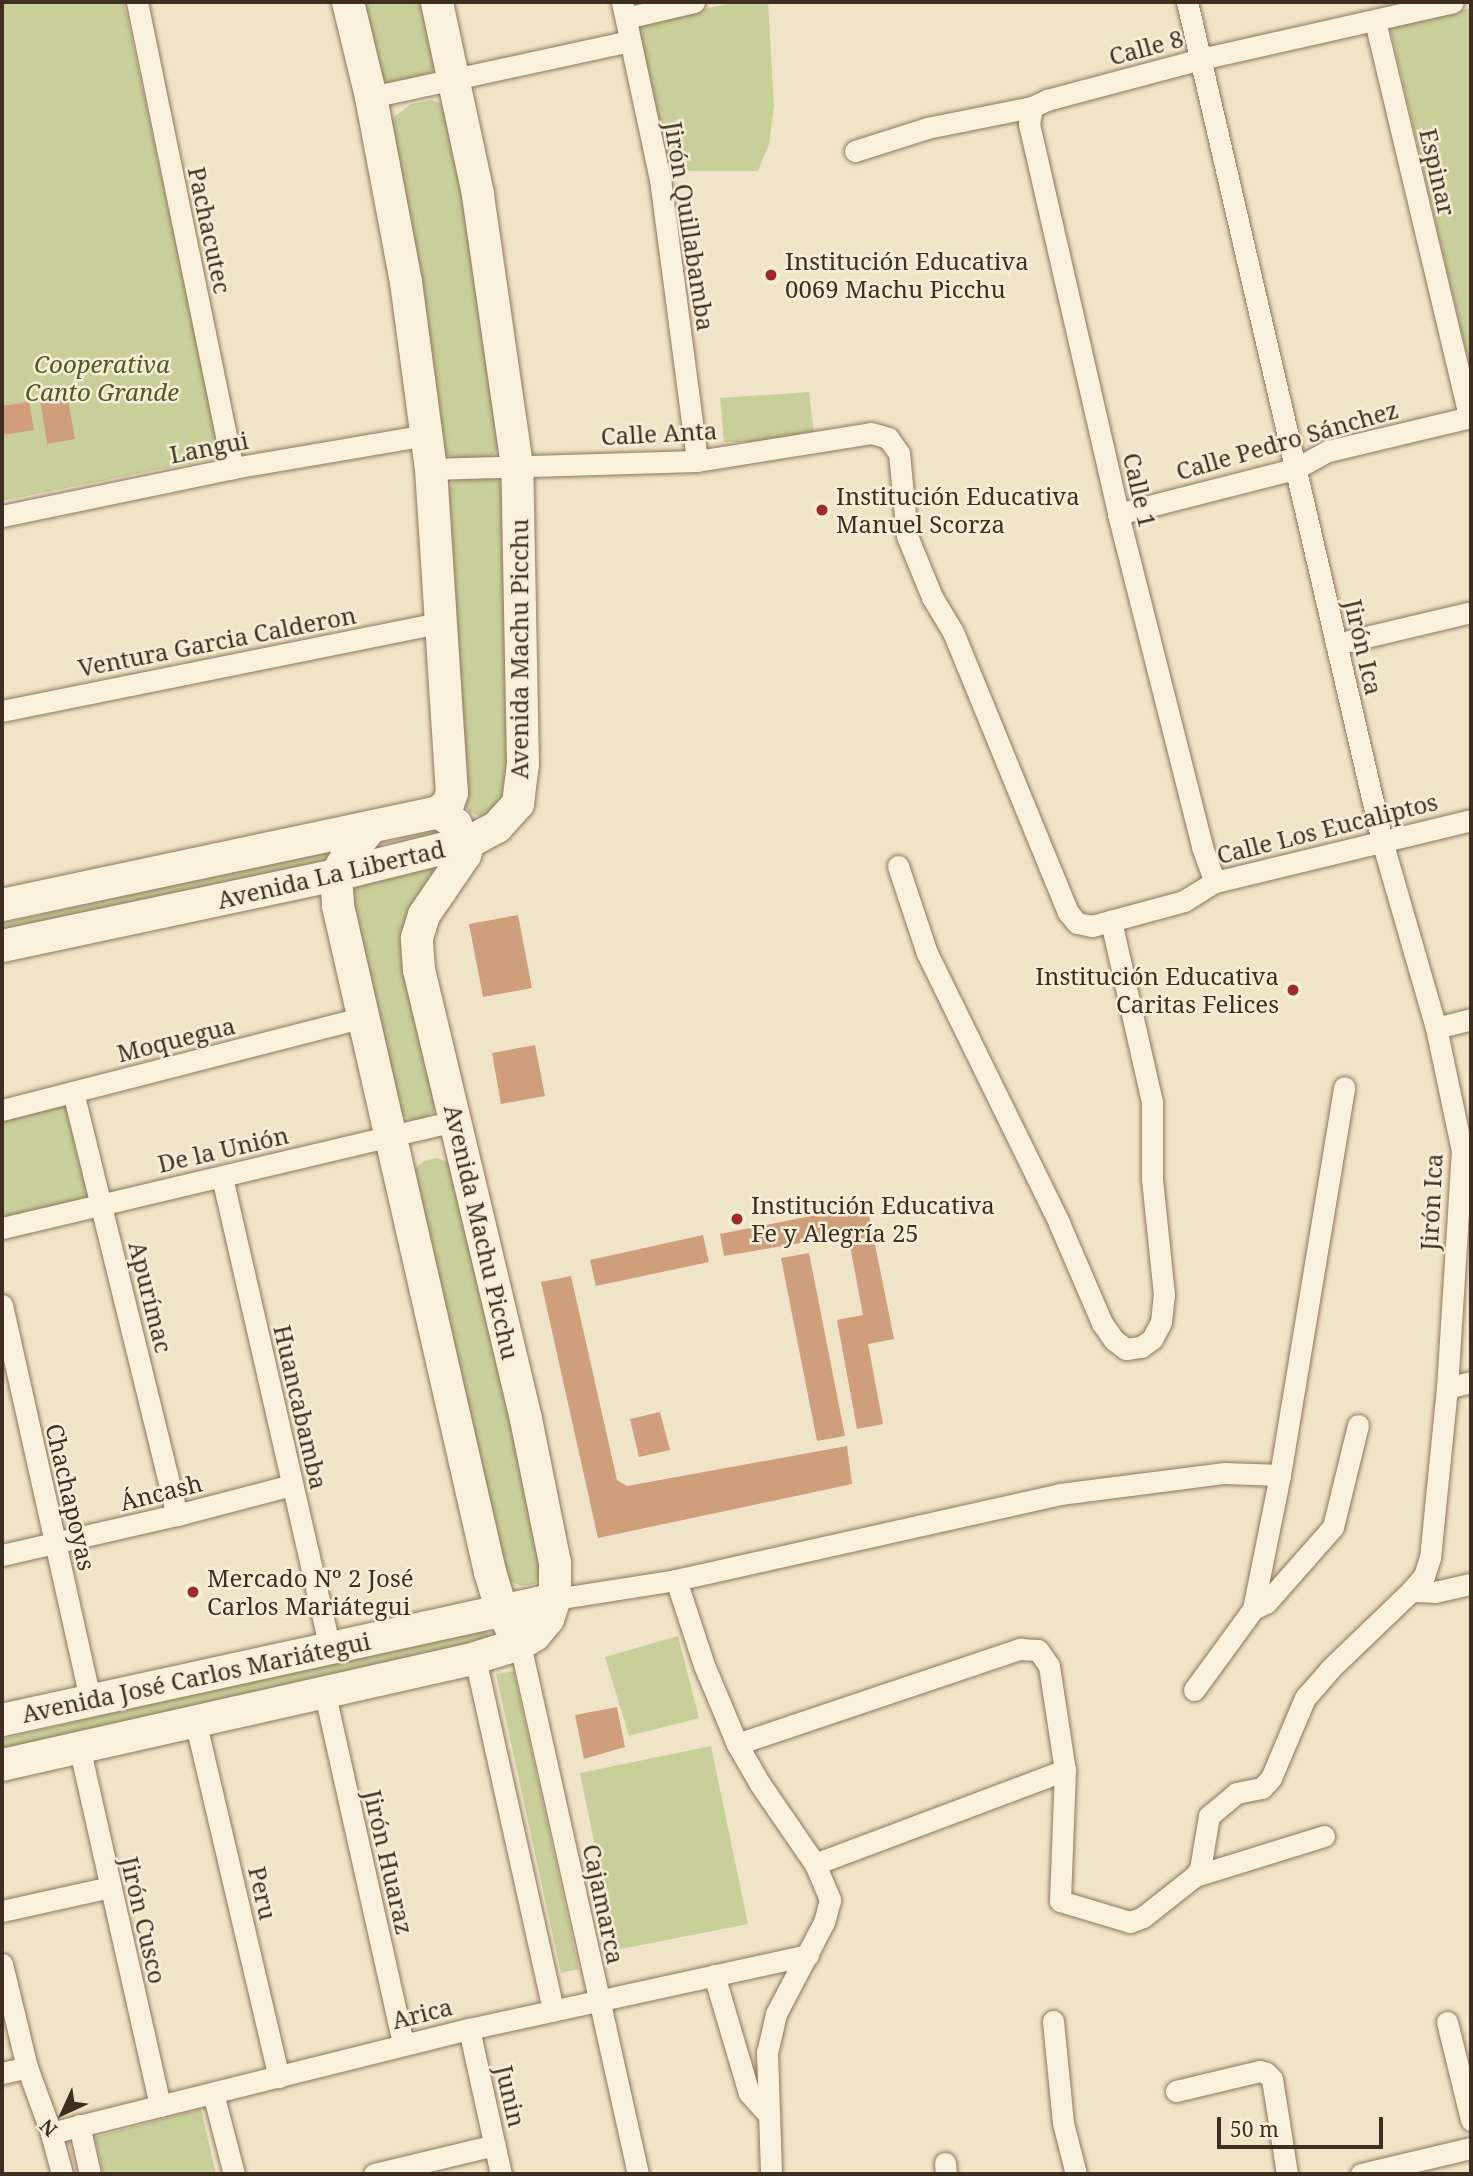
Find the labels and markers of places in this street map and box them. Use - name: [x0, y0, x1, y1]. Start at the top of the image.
- place label: Institución Educativa 0069 Machu Picchu: [785, 247, 1029, 303]
- marker: Institución Educativa 0069 Machu Picchu: [763, 267, 779, 283]
- place label: Institución Educativa Manuel Scorza: [836, 482, 1080, 538]
- marker: Institución Educativa Manuel Scorza: [814, 502, 830, 518]
- place label: Institución Educativa Caritas Felices: [1035, 962, 1279, 1018]
- marker: Institución Educativa Caritas Felices: [1285, 982, 1301, 998]
- place label: Institución Educativa Fe y Alegría 25: [751, 1191, 995, 1247]
- marker: Institución Educativa Fe y Alegría 25: [729, 1211, 745, 1227]
- place label: Mercado Nº 2 José Carlos Mariátegui: [207, 1564, 414, 1620]
- marker: Mercado Nº 2 José Carlos Mariátegui: [185, 1584, 201, 1600]

